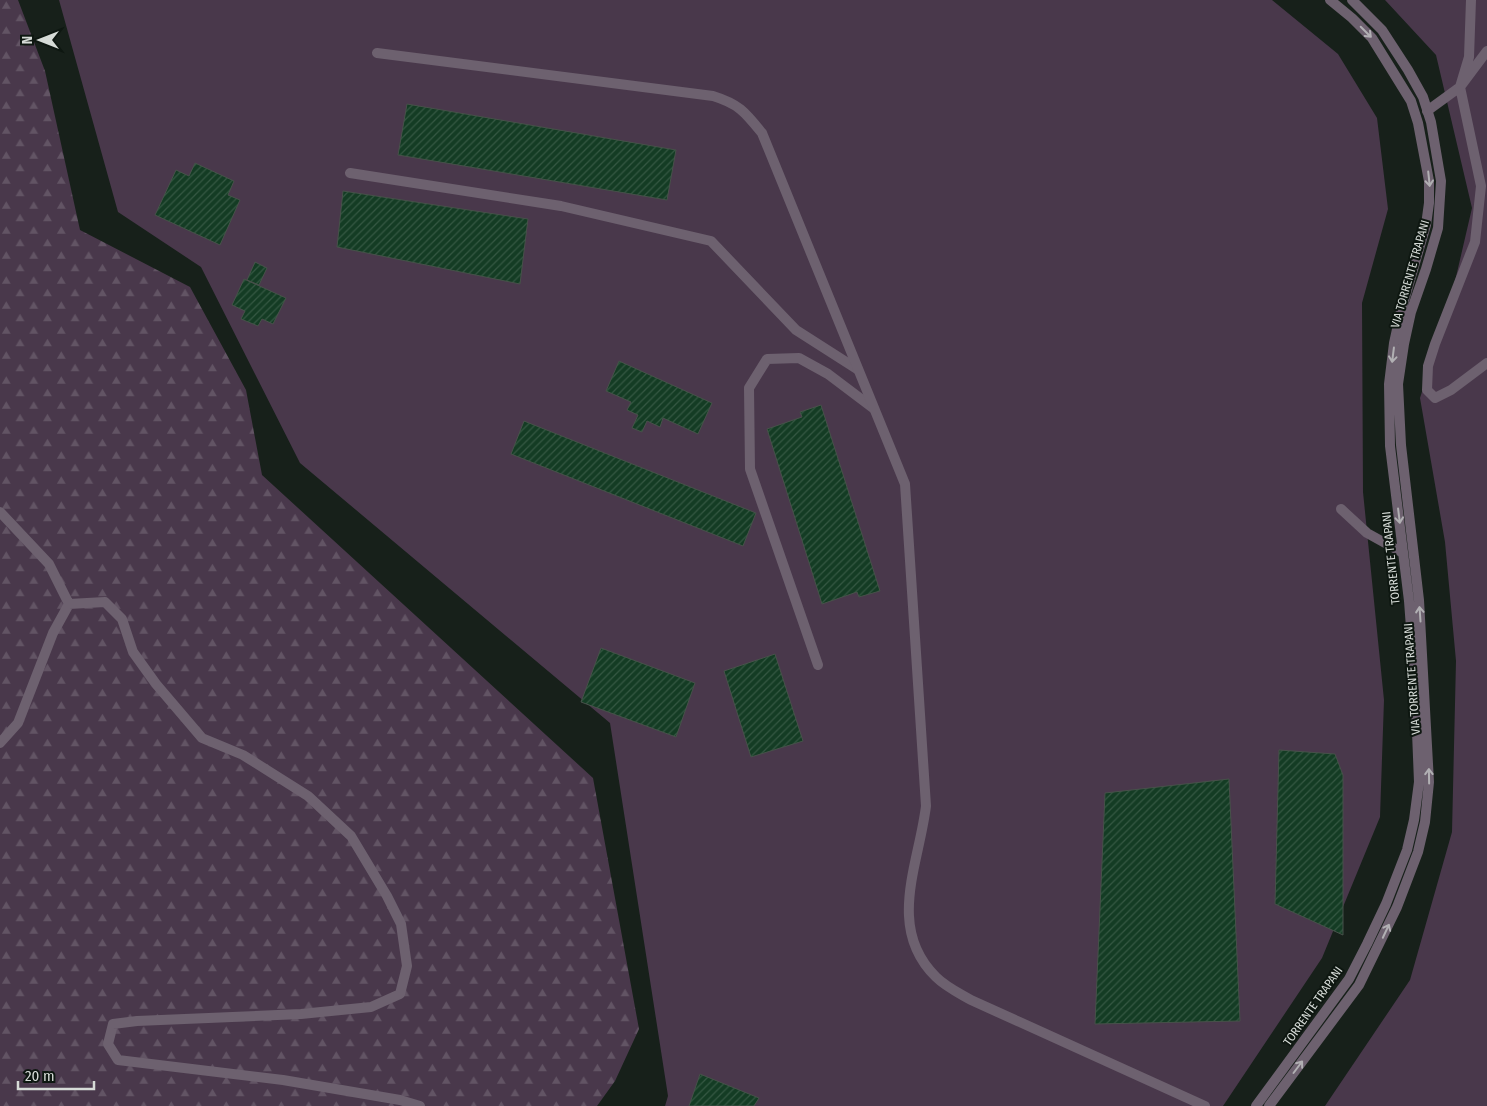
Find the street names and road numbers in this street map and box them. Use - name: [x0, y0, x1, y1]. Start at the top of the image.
- street label: VIA TORRENTE TRAPANI: [1388, 218, 1432, 330]
- street label: TORRENTE TRAPANI: [1379, 511, 1403, 605]
- street label: VIA TORRENTE TRAPANI: [1401, 623, 1423, 735]
- street label: TORRENTE TRAPANI: [1280, 964, 1346, 1048]

